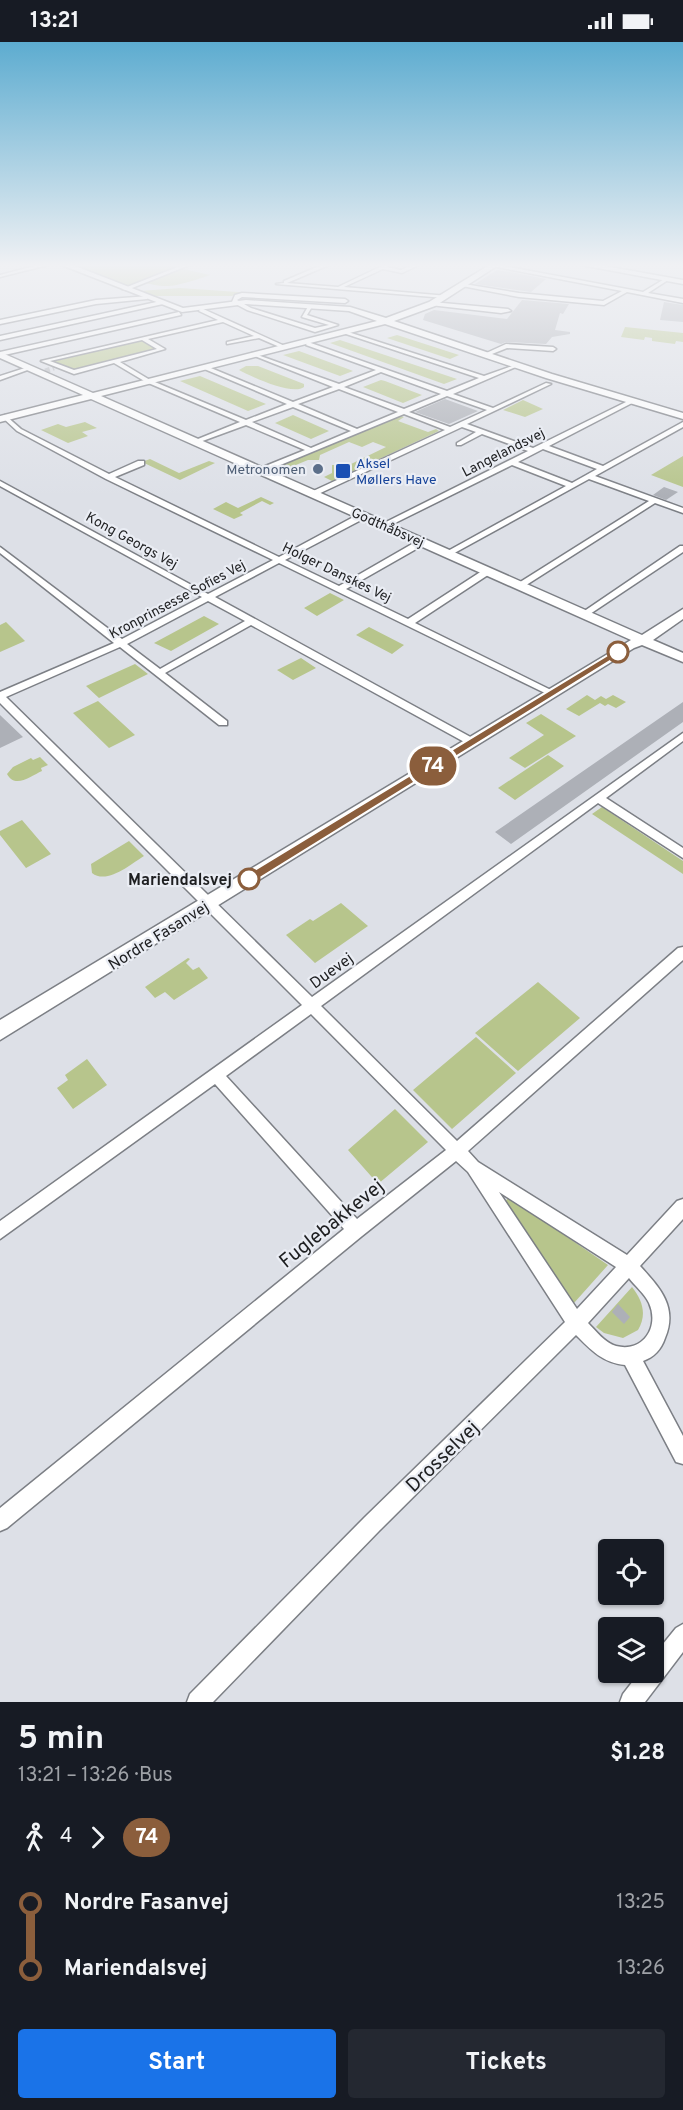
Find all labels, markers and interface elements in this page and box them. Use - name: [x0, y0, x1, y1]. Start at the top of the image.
- text: 13:21: [30, 8, 80, 35]
- street label: Langelandsvej: [460, 425, 548, 481]
- place label: Aksel Møllers Have: [356, 456, 437, 489]
- place label: Metronomen: [226, 462, 306, 479]
- marker: Metronomen: [311, 462, 325, 476]
- marker: Aksel Møllers Have: [334, 462, 352, 480]
- street label: Godthåbsvej: [348, 505, 426, 552]
- street label: Kong Georgs Vej: [82, 509, 180, 574]
- street label: Holger Danskes Vej: [279, 540, 394, 607]
- street label: Kronprinsesse Sofies Vej: [107, 557, 249, 644]
- unlabelled marker: [607, 641, 629, 663]
- line badge: 74: [406, 746, 460, 786]
- text: 74: [421, 753, 445, 780]
- marker: Mariendalsvej: [238, 868, 260, 890]
- place label: Mariendalsvej: [128, 871, 232, 891]
- street label: Nordre Fasanvej: [105, 898, 213, 976]
- street label: Duevej: [307, 949, 358, 994]
- street label: Fuglebakkevej: [274, 1174, 390, 1275]
- street label: Drosselvej: [401, 1416, 486, 1499]
- map controls: [598, 1539, 664, 1683]
- button: locate: [598, 1539, 664, 1605]
- button: layers: [598, 1617, 664, 1683]
- text: 5 min: [18, 1719, 104, 1761]
- text: $1.28: [610, 1740, 665, 1767]
- text: 13:21 – 13:26 · Bus: [18, 1763, 173, 1789]
- icon: walk: [18, 1821, 51, 1854]
- icon: forward: [81, 1821, 114, 1854]
- text: 4: [60, 1824, 72, 1850]
- text: 74: [135, 1824, 158, 1851]
- text: Nordre Fasanvej: [64, 1890, 229, 1917]
- text: 13:25: [616, 1890, 665, 1916]
- text: Mariendalsvej: [64, 1956, 207, 1983]
- text: 13:26: [617, 1956, 665, 1982]
- button: Start: [18, 2029, 336, 2098]
- button: Tickets: [348, 2029, 665, 2098]

